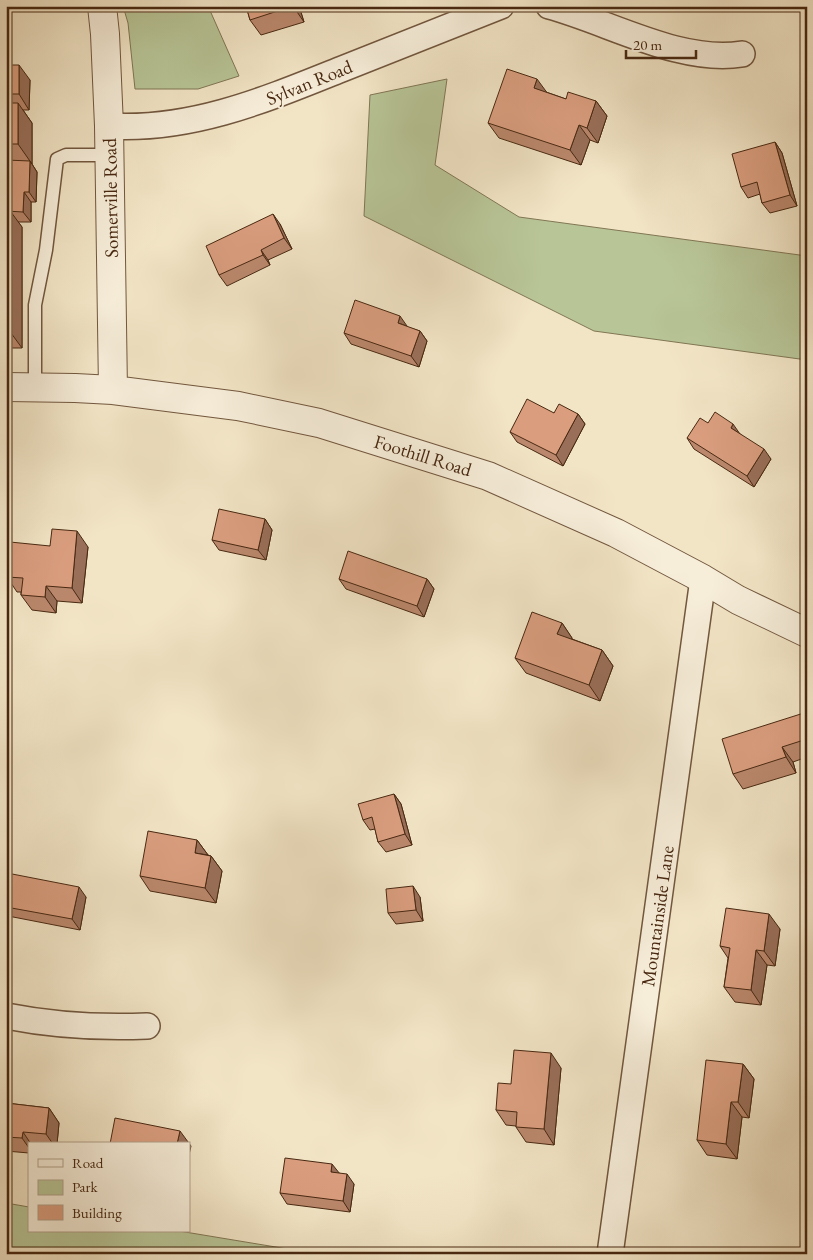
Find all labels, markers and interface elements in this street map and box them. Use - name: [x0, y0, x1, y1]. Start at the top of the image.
- scale bar: [626, 28, 696, 60]
- text: 20 m: [633, 35, 662, 54]
- street label: Sylvan Road: [262, 54, 356, 111]
- street label: Somerville Road: [97, 137, 124, 258]
- street label: Foothill Road: [371, 429, 475, 482]
- street label: Mountainside Lane: [635, 844, 680, 988]
- legend: [28, 1142, 190, 1232]
- text: Road: [72, 1153, 104, 1172]
- text: Park: [72, 1177, 99, 1196]
- text: Building: [72, 1203, 122, 1222]

